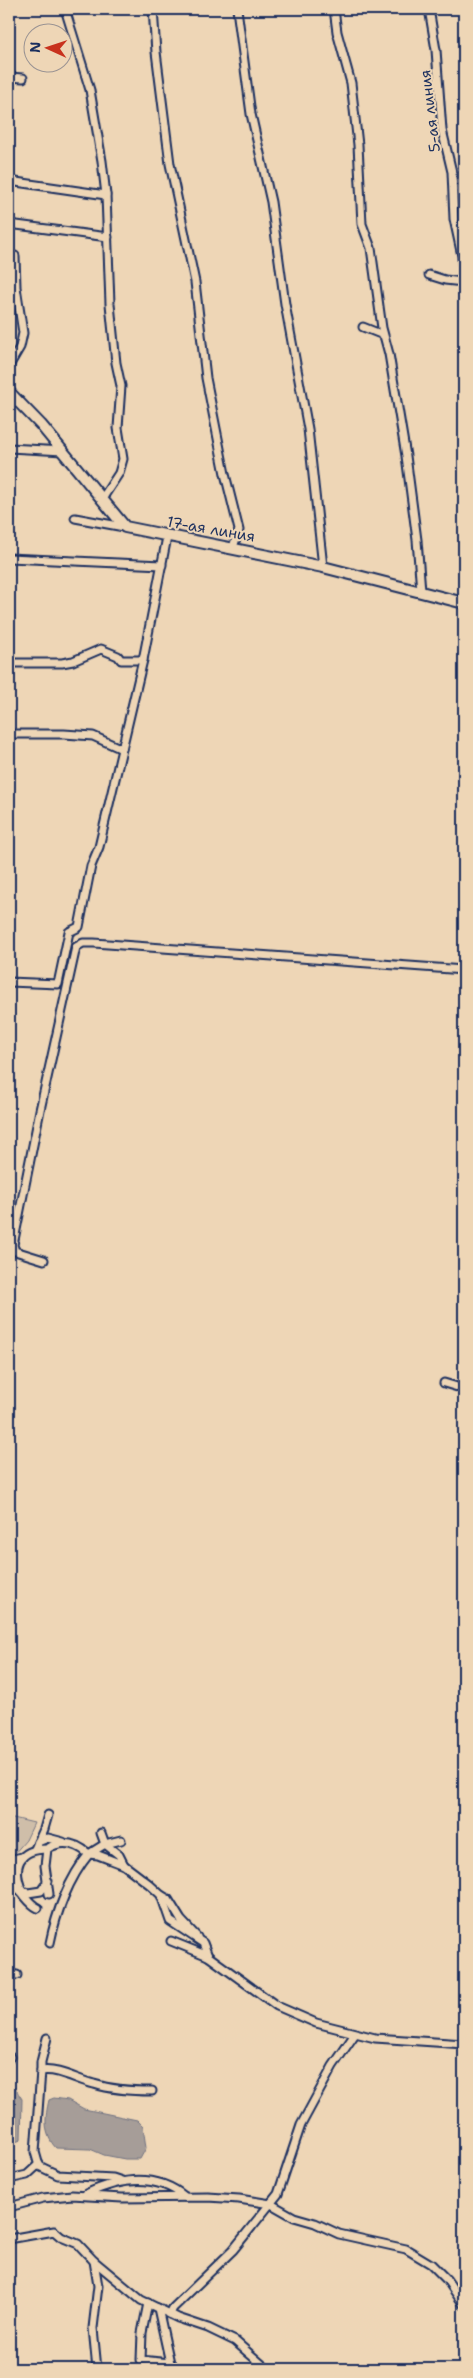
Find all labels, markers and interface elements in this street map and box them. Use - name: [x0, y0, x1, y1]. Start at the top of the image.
- north arrow: [22, 22, 72, 72]
- text: N: [26, 41, 44, 53]
- street label: 5-ая линия: [415, 69, 445, 153]
- street label: 17-ая линия: [165, 511, 257, 547]

